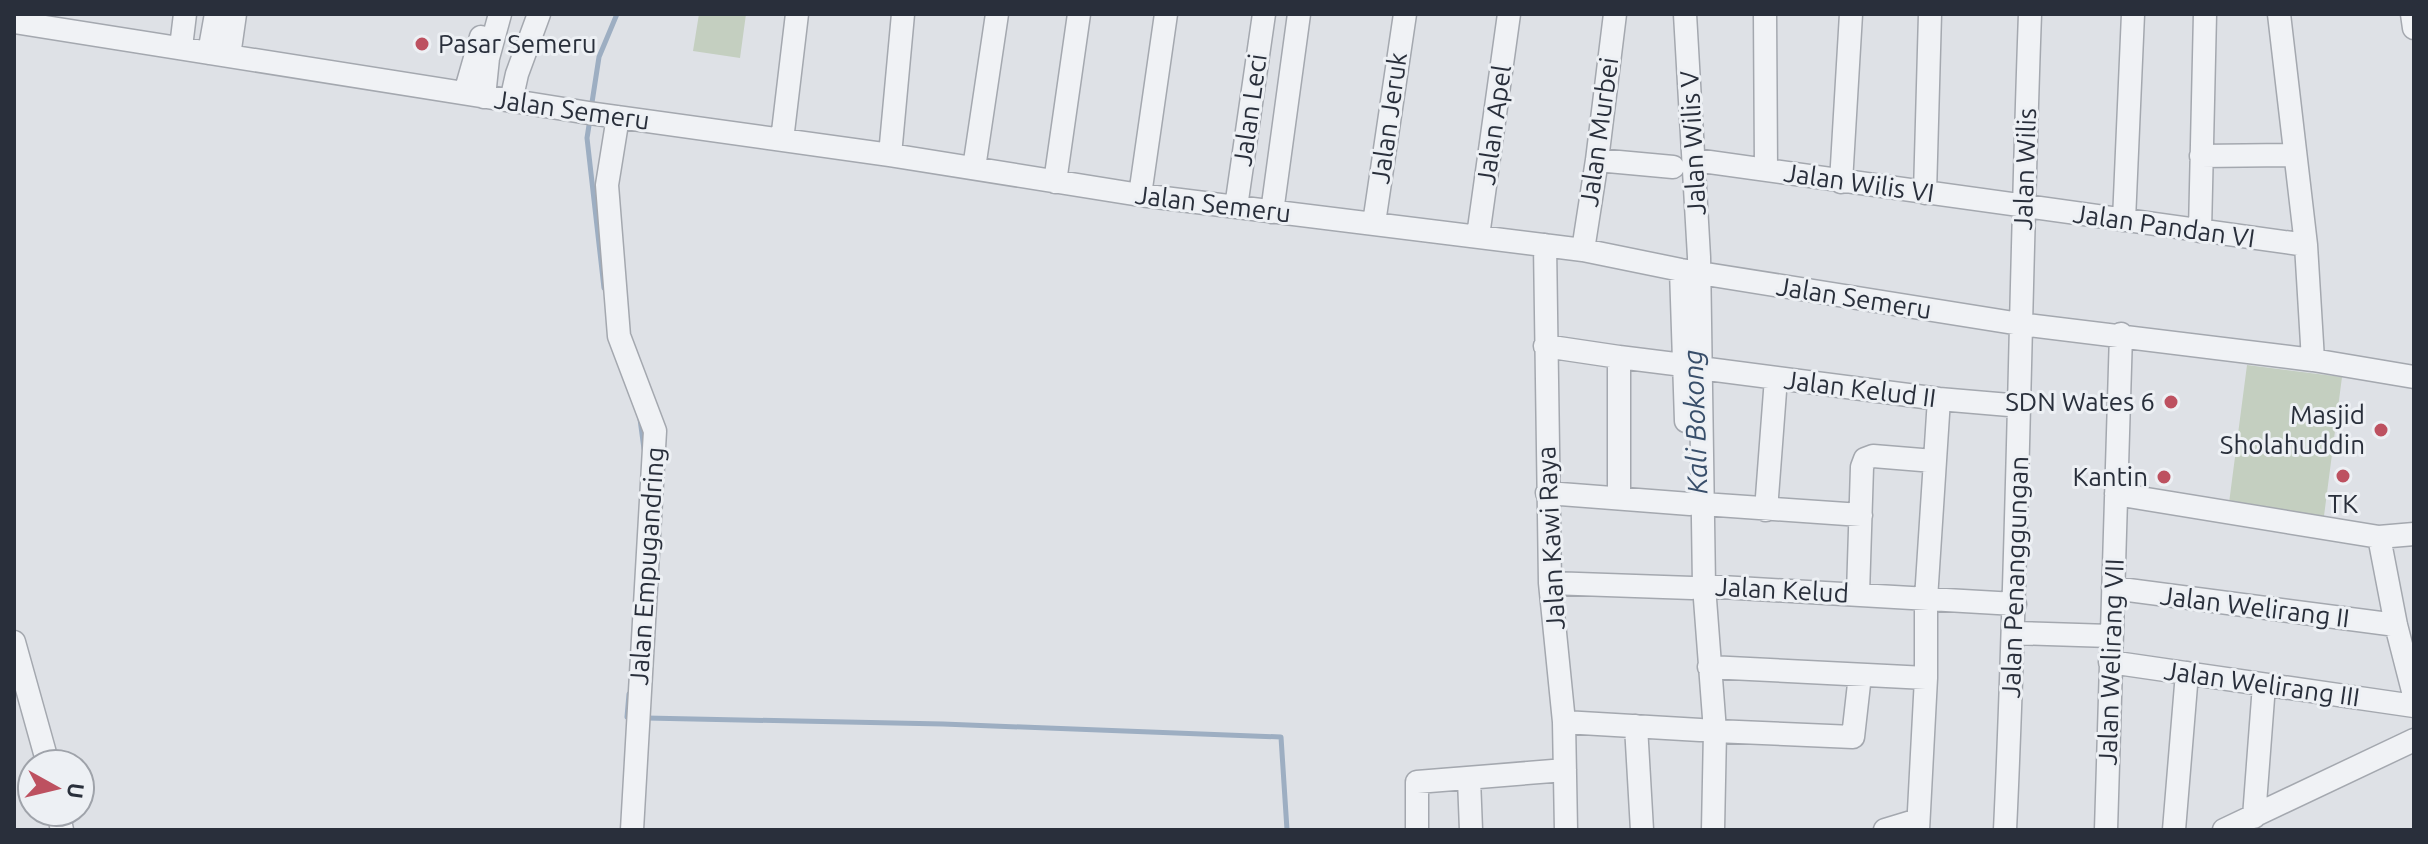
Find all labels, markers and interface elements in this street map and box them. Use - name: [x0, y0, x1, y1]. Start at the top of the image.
- place label: Pasar Semeru: [438, 29, 597, 58]
- marker: Pasar Semeru: [413, 35, 431, 53]
- street label: Jalan Jeruk: [1365, 50, 1412, 185]
- street label: Jalan Leci: [1227, 52, 1272, 168]
- street label: Jalan Murbei: [1574, 55, 1623, 208]
- street label: Jalan Apel: [1471, 63, 1516, 187]
- street label: Jalan Wilis V: [1674, 69, 1711, 216]
- street label: Jalan Semeru: [492, 84, 652, 135]
- street label: Jalan Wilis: [2008, 107, 2041, 231]
- street label: Jalan Wilis VI: [1782, 158, 1936, 207]
- street label: Jalan Semeru: [1134, 180, 1293, 227]
- street label: Jalan Pandan VI: [2071, 198, 2257, 253]
- street label: Jalan Semeru: [1774, 271, 1934, 324]
- water label: Kali Bokong: [1676, 349, 1713, 495]
- street label: Jalan Kelud II: [1782, 365, 1938, 412]
- place label: SDN Wates 6: [2005, 387, 2155, 416]
- marker: SDN Wates 6: [2162, 393, 2180, 411]
- place label: Masjid Sholahuddin: [2220, 400, 2365, 459]
- marker: Masjid Sholahuddin: [2372, 421, 2390, 439]
- street label: Jalan Kawi Raya: [1531, 445, 1570, 631]
- street label: Jalan Empugandring: [624, 446, 669, 686]
- street label: Jalan Penanggungan: [1996, 455, 2033, 699]
- place label: Kantin: [2073, 462, 2148, 491]
- marker: TK: [2334, 467, 2352, 485]
- marker: Kantin: [2155, 468, 2173, 486]
- place label: TK: [2328, 489, 2358, 518]
- street label: Jalan Welirang VII: [2092, 558, 2129, 766]
- street label: Jalan Kelud: [1714, 572, 1850, 607]
- street label: Jalan Welirang II: [2159, 580, 2351, 633]
- street label: Jalan Welirang III: [2162, 655, 2362, 712]
- north arrow: [16, 748, 96, 828]
- text: U: [63, 781, 90, 800]

